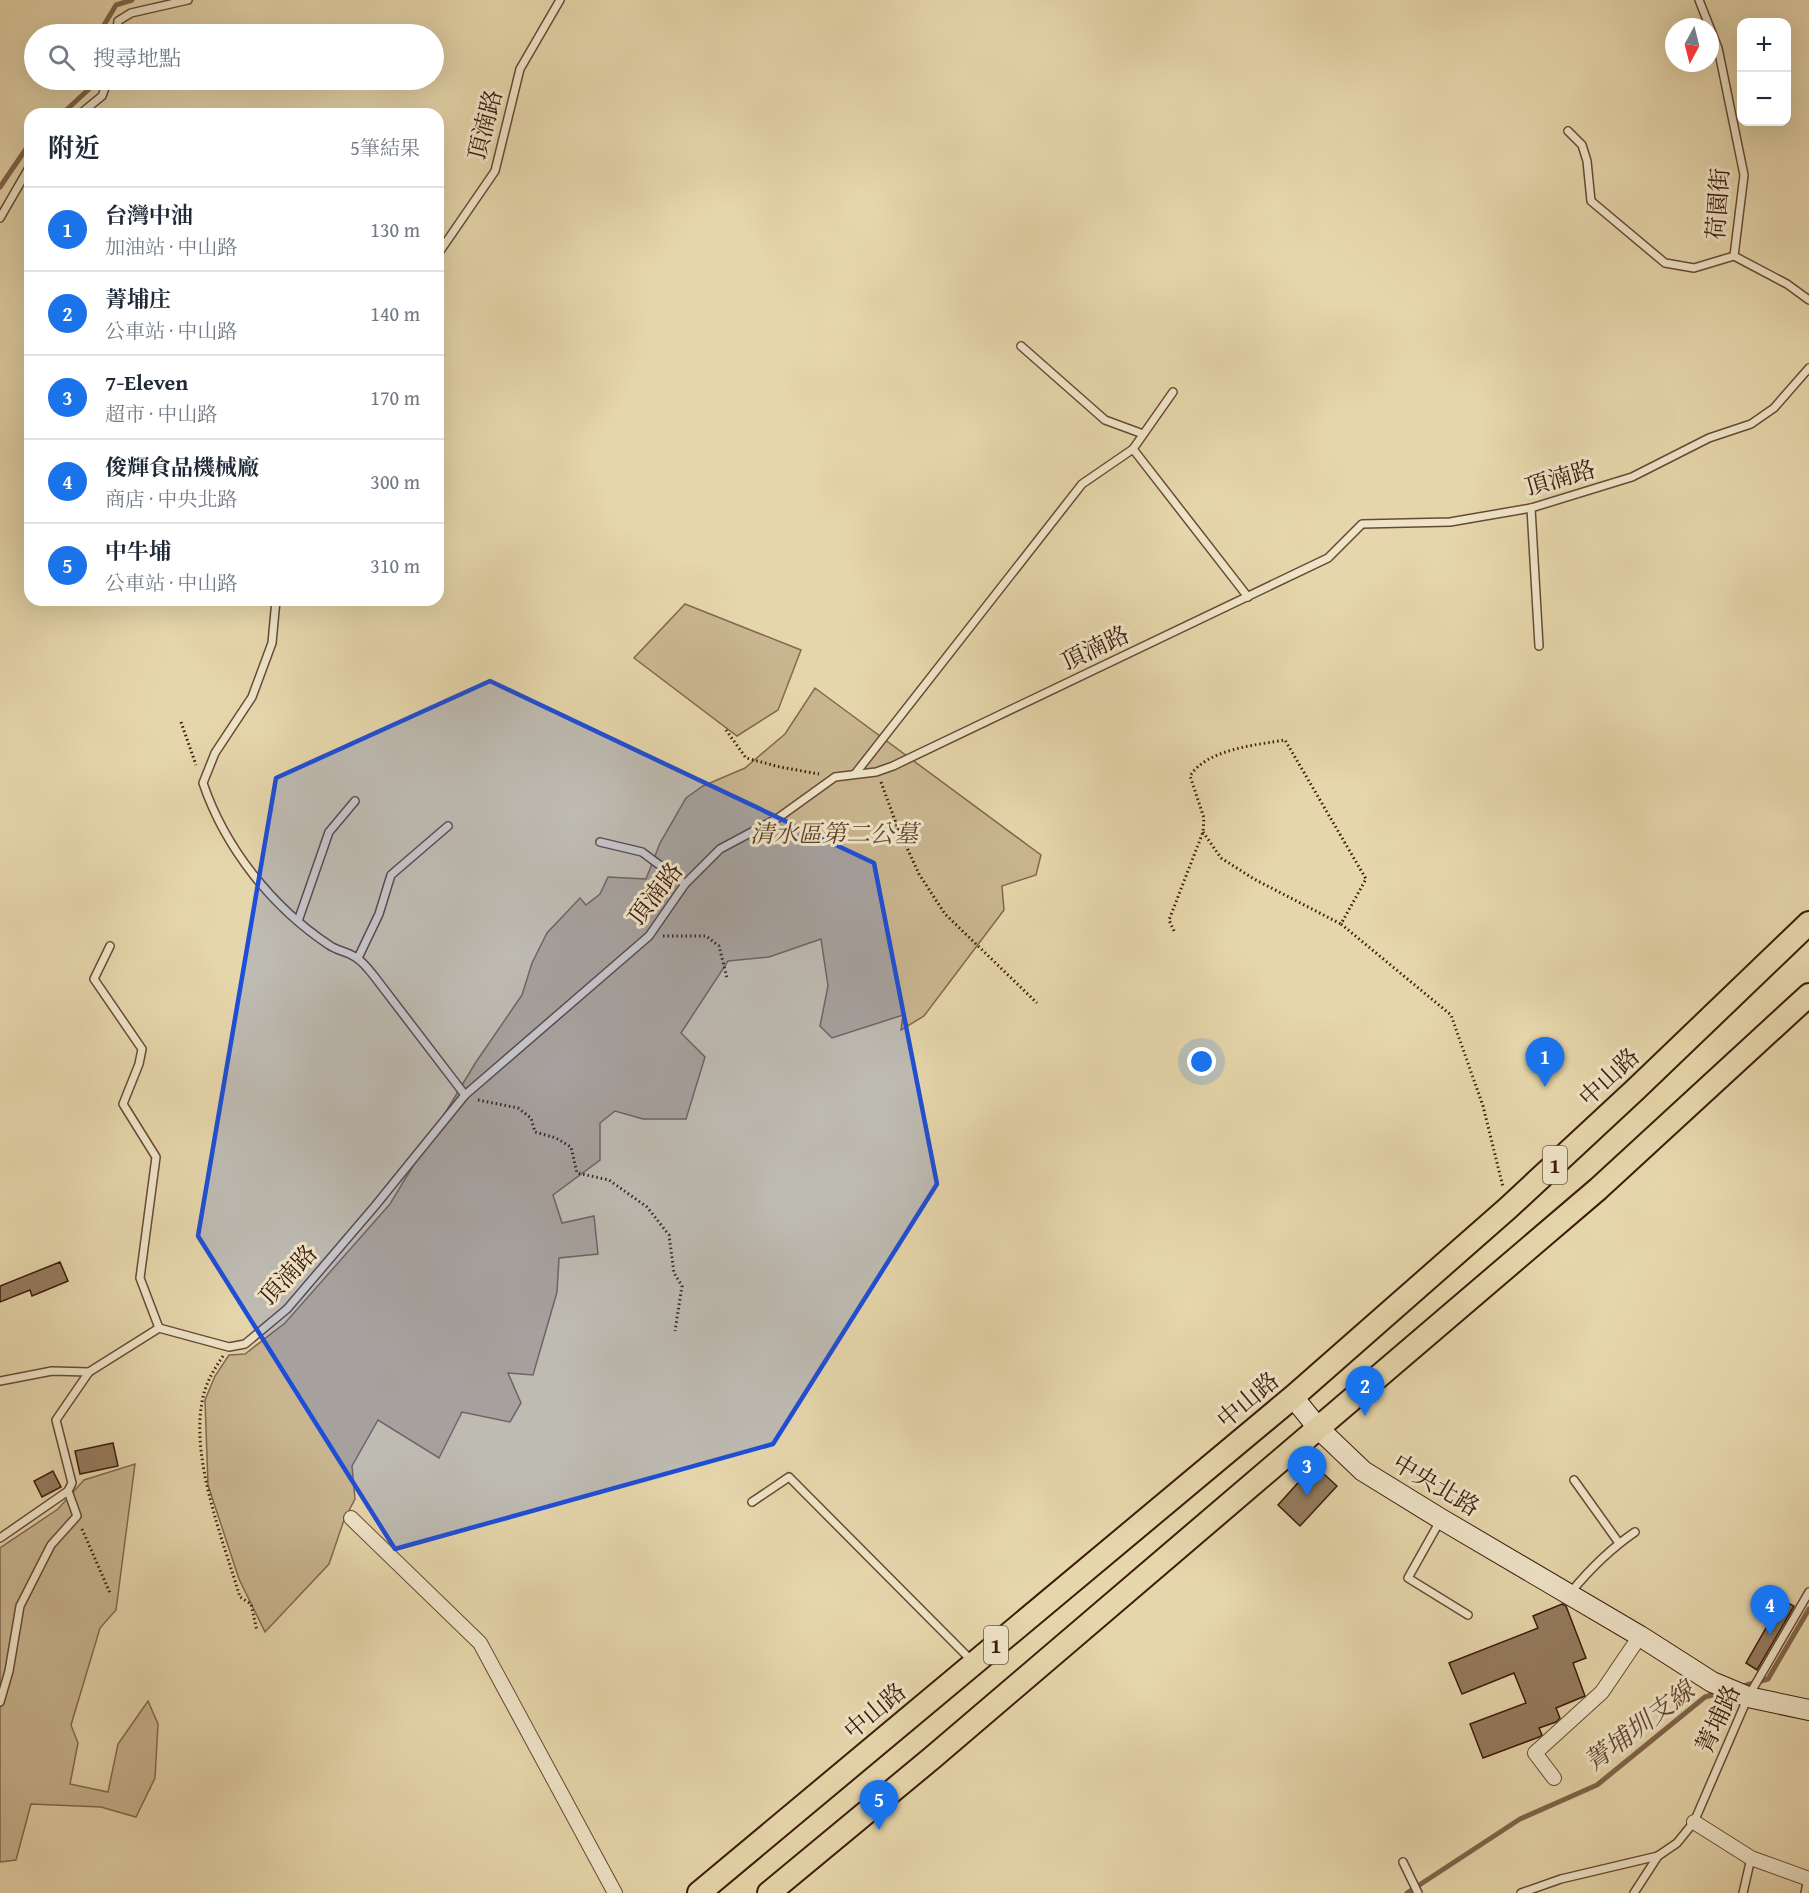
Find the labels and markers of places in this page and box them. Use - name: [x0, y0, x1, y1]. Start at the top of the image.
- pin: 1: [1526, 1038, 1564, 1087]
- pin: 2: [1346, 1366, 1384, 1416]
- pin: 3: [1288, 1446, 1326, 1496]
- pin: 4: [1750, 1586, 1790, 1635]
- pin: 5: [860, 1780, 898, 1830]

